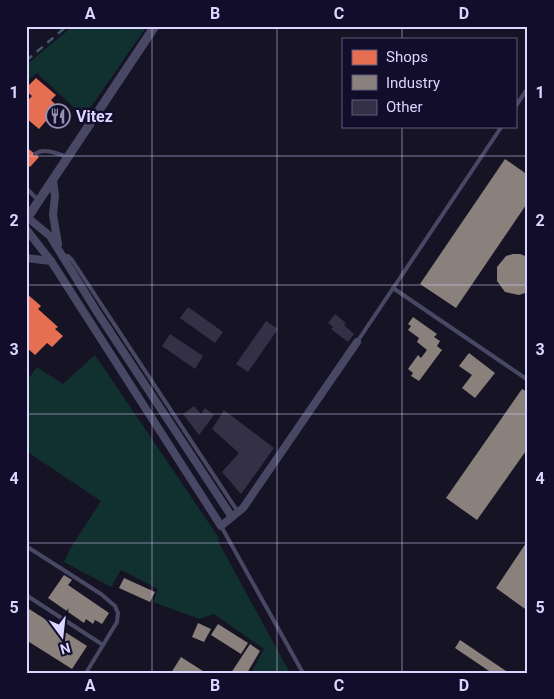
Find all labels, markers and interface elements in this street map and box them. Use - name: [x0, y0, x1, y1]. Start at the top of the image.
- text: A: [85, 4, 96, 23]
- text: B: [210, 4, 220, 23]
- text: C: [334, 4, 344, 23]
- text: D: [459, 4, 469, 23]
- legend: [342, 38, 516, 128]
- text: Shops: [386, 48, 428, 66]
- text: Industry: [386, 74, 440, 92]
- text: 1: [9, 83, 19, 102]
- text: 1: [535, 83, 545, 102]
- text: Other: [386, 98, 423, 116]
- restaurant icon: Vitez: [45, 103, 71, 129]
- place label: Vitez: [76, 107, 113, 126]
- text: 2: [9, 211, 19, 230]
- text: 2: [535, 211, 545, 230]
- text: 3: [9, 340, 19, 359]
- text: 3: [535, 340, 545, 359]
- text: 4: [9, 469, 19, 488]
- text: 4: [535, 469, 545, 488]
- text: 5: [9, 598, 19, 617]
- text: 5: [535, 598, 545, 617]
- north arrow: [38, 612, 88, 662]
- text: N: [59, 640, 72, 658]
- text: A: [85, 676, 96, 695]
- text: B: [210, 676, 220, 695]
- text: C: [334, 676, 344, 695]
- text: D: [459, 676, 469, 695]

